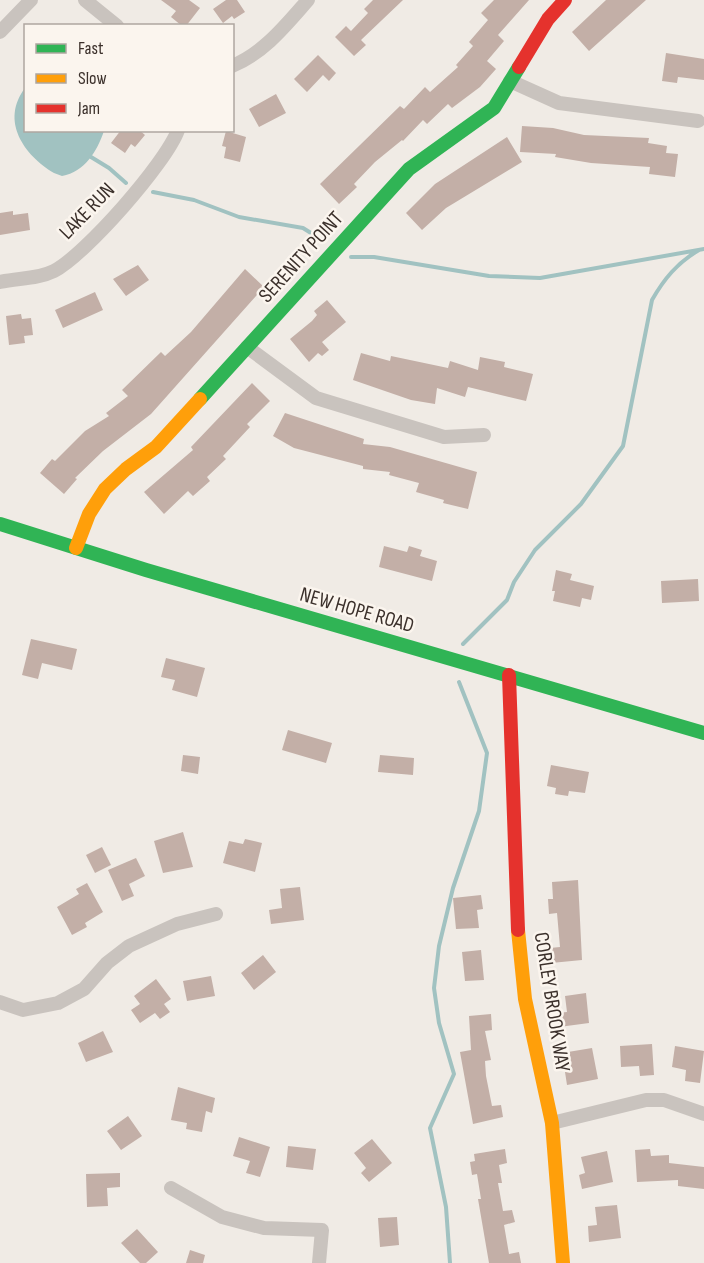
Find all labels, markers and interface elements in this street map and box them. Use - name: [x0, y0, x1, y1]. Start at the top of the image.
- legend: [24, 24, 234, 132]
- text: Fast: [78, 38, 104, 59]
- text: Slow: [78, 68, 107, 89]
- text: Jam: [77, 98, 100, 119]
- street label: LAKE RUN: [54, 177, 120, 245]
- street label: SERENITY POINT: [253, 206, 349, 308]
- street label: NEW HOPE ROAD: [297, 582, 417, 638]
- street label: CORLEY BROOK WAY: [529, 930, 575, 1074]

